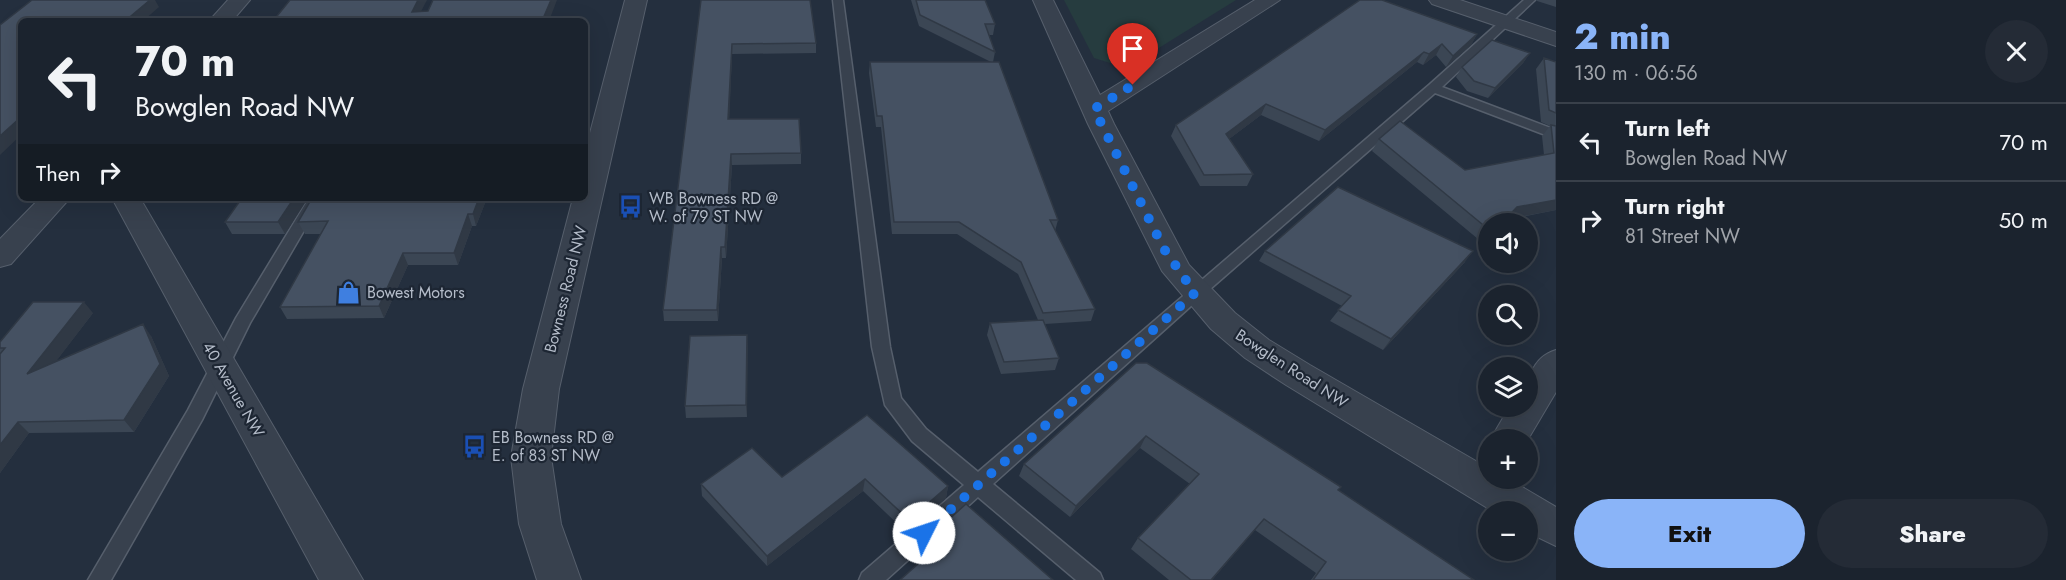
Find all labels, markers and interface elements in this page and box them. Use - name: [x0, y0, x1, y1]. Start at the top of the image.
- text: 2 min: [1574, 10, 1671, 62]
- button: close: [1985, 20, 2048, 83]
- pin: [1107, 23, 1158, 85]
- text: 70 m: [135, 31, 235, 92]
- icon: arrive: [1116, 32, 1149, 65]
- icon: left: [36, 42, 114, 120]
- text: 130 m · 06:56: [1574, 59, 1698, 88]
- text: Bowglen Road NW: [135, 87, 354, 126]
- text: Turn left: [1625, 112, 1710, 144]
- icon: left: [1574, 126, 1607, 159]
- text: 70 m: [1999, 126, 2048, 158]
- text: Bowglen Road NW: [1625, 144, 1787, 173]
- icon: right: [93, 156, 126, 189]
- text: Then: [36, 157, 81, 189]
- place label: WB Bowness RD @ W. of 79 ST NW: [649, 187, 778, 228]
- text: Turn right: [1625, 190, 1725, 222]
- bus stop icon: WB Bowness RD @ W. of 79 ST NW: [618, 194, 644, 220]
- icon: right: [1574, 204, 1607, 237]
- text: 50 m: [1999, 204, 2048, 236]
- map controls: [1478, 213, 1538, 561]
- button: sound: [1478, 213, 1538, 273]
- text: 81 Street NW: [1625, 222, 1740, 251]
- street label: Bowness Road NW: [539, 223, 592, 355]
- shop icon: Bowest Motors: [336, 279, 362, 305]
- place label: Bowest Motors: [367, 281, 465, 304]
- button: search: [1478, 285, 1538, 345]
- street label: Bowglen Road NW: [1231, 323, 1353, 414]
- street label: 40 Avenue NW: [197, 337, 270, 441]
- button: layers: [1478, 357, 1538, 417]
- place label: EB Bowness RD @ E. of 83 ST NW: [492, 426, 614, 467]
- button: +: [1478, 429, 1538, 489]
- bus stop icon: EB Bowness RD @ E. of 83 ST NW: [461, 433, 487, 459]
- button: Exit: [1574, 499, 1805, 568]
- button: Share: [1817, 499, 2048, 568]
- position arrow: [892, 501, 956, 565]
- button: −: [1478, 501, 1538, 561]

